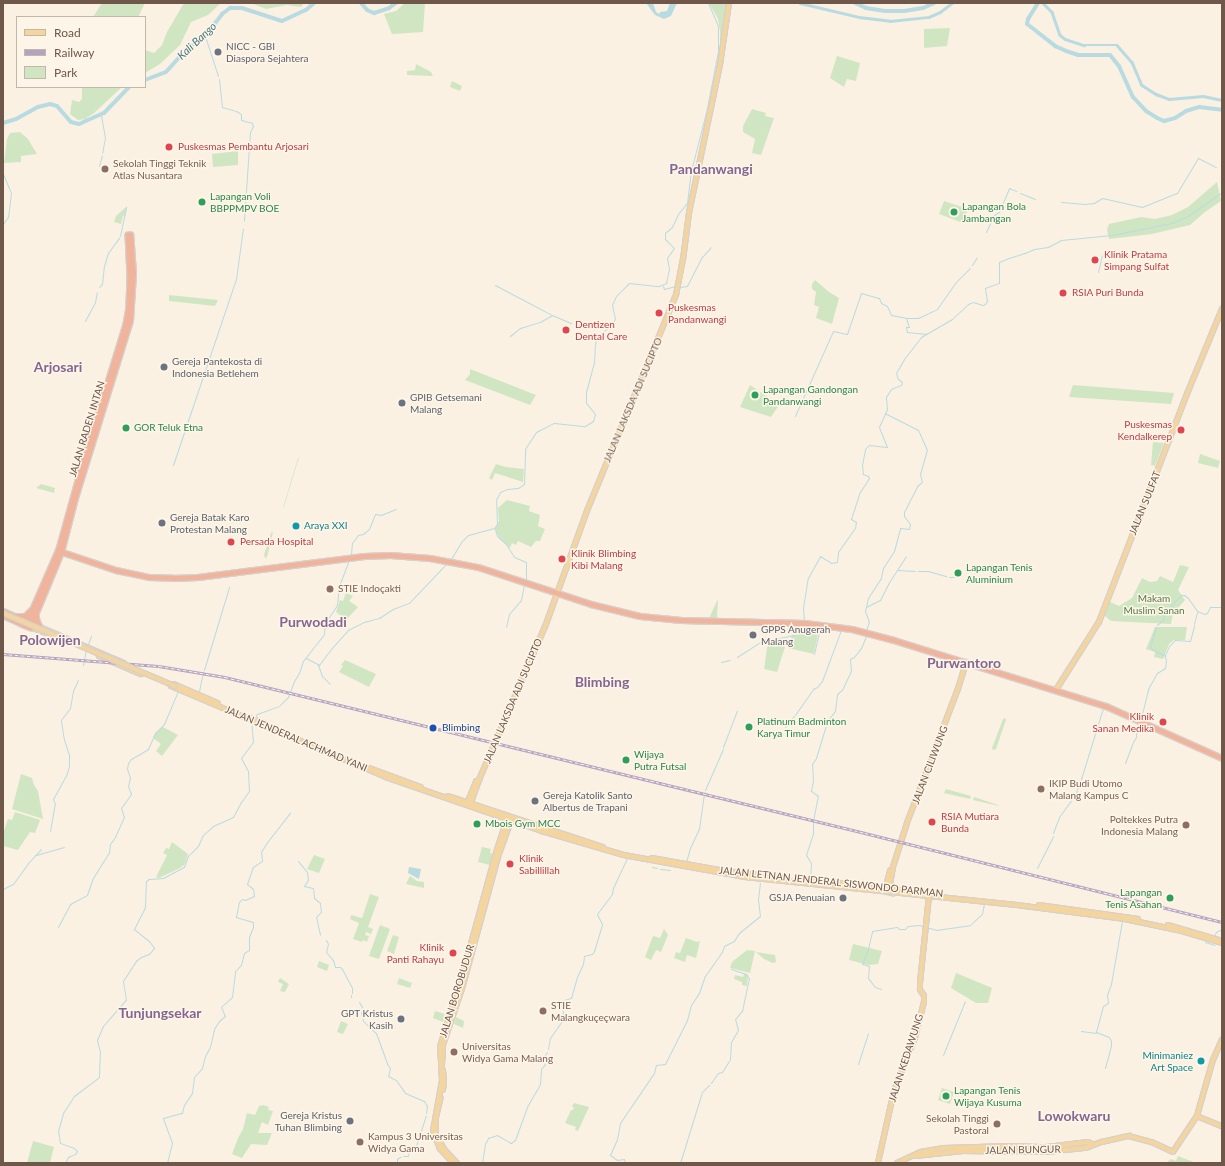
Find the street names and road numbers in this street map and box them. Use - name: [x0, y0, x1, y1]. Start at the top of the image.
- street label: JALAN LAKSDA ADI SUCIPTO: [601, 335, 665, 465]
- street label: JALAN RADEN INTAN: [67, 380, 107, 478]
- street label: JALAN SULFAT: [1127, 469, 1163, 537]
- street label: JALAN LAKSDA ADI SUCIPTO: [481, 636, 545, 766]
- street label: JALAN JENDERAL ACHMAD YANI: [222, 703, 370, 775]
- street label: JALAN CILIWUNG: [910, 724, 950, 806]
- street label: JALAN LETNAN JENDERAL SISWONDO PARMAN: [718, 864, 944, 900]
- street label: JALAN BOROBUDUR: [437, 943, 477, 1039]
- street label: JALAN KEDAWUNG: [886, 1012, 926, 1104]
- street label: JALAN BUNGUR: [985, 1143, 1061, 1157]

